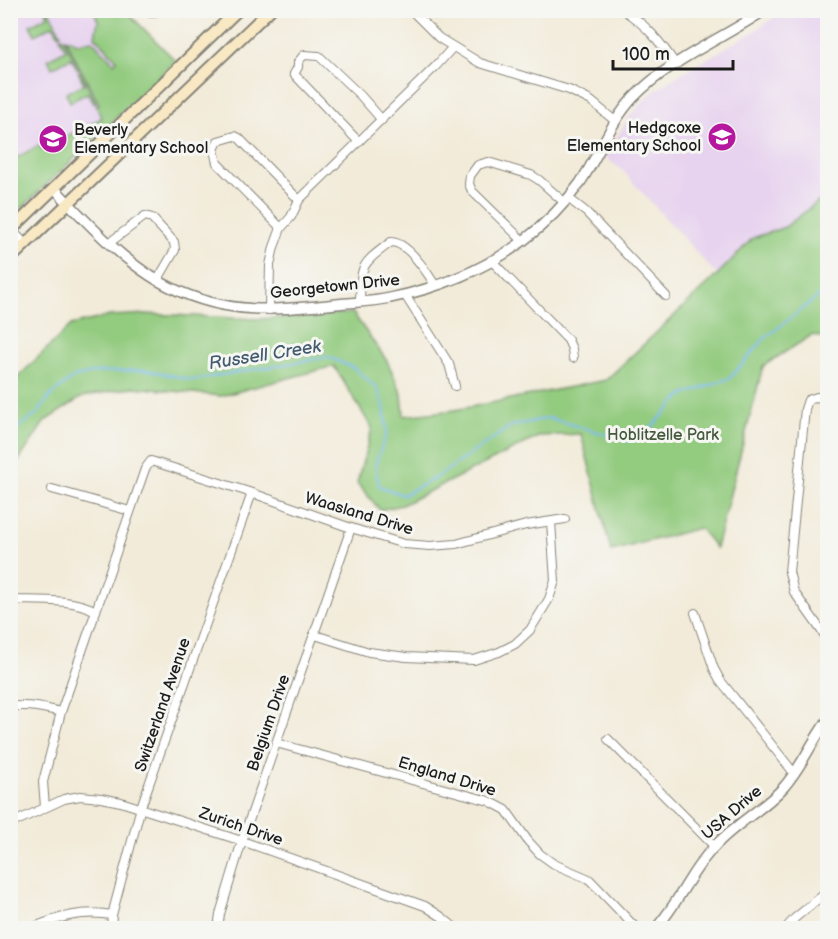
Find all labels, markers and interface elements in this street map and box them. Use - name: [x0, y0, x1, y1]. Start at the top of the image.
- scale bar: [613, 33, 733, 71]
- text: 100 m: [622, 44, 670, 65]
- place label: Hedgcoxe Elementary School: [567, 119, 702, 156]
- place label: Beverly Elementary School: [74, 121, 208, 158]
- school or university icon: Hedgcoxe Elementary School: [706, 121, 738, 153]
- school or university icon: Beverly Elementary School: [37, 123, 69, 155]
- street label: Georgetown Drive: [269, 271, 401, 303]
- water label: Russell Creek: [207, 336, 324, 374]
- park label: Hoblitzelle Park: [607, 426, 719, 445]
- street label: Waasland Drive: [302, 488, 416, 540]
- street label: Switzerland Avenue: [131, 635, 195, 775]
- street label: Belgium Drive: [244, 672, 295, 774]
- street label: England Drive: [396, 753, 499, 801]
- street label: USA Drive: [698, 782, 766, 844]
- street label: Zurich Drive: [196, 803, 286, 850]

